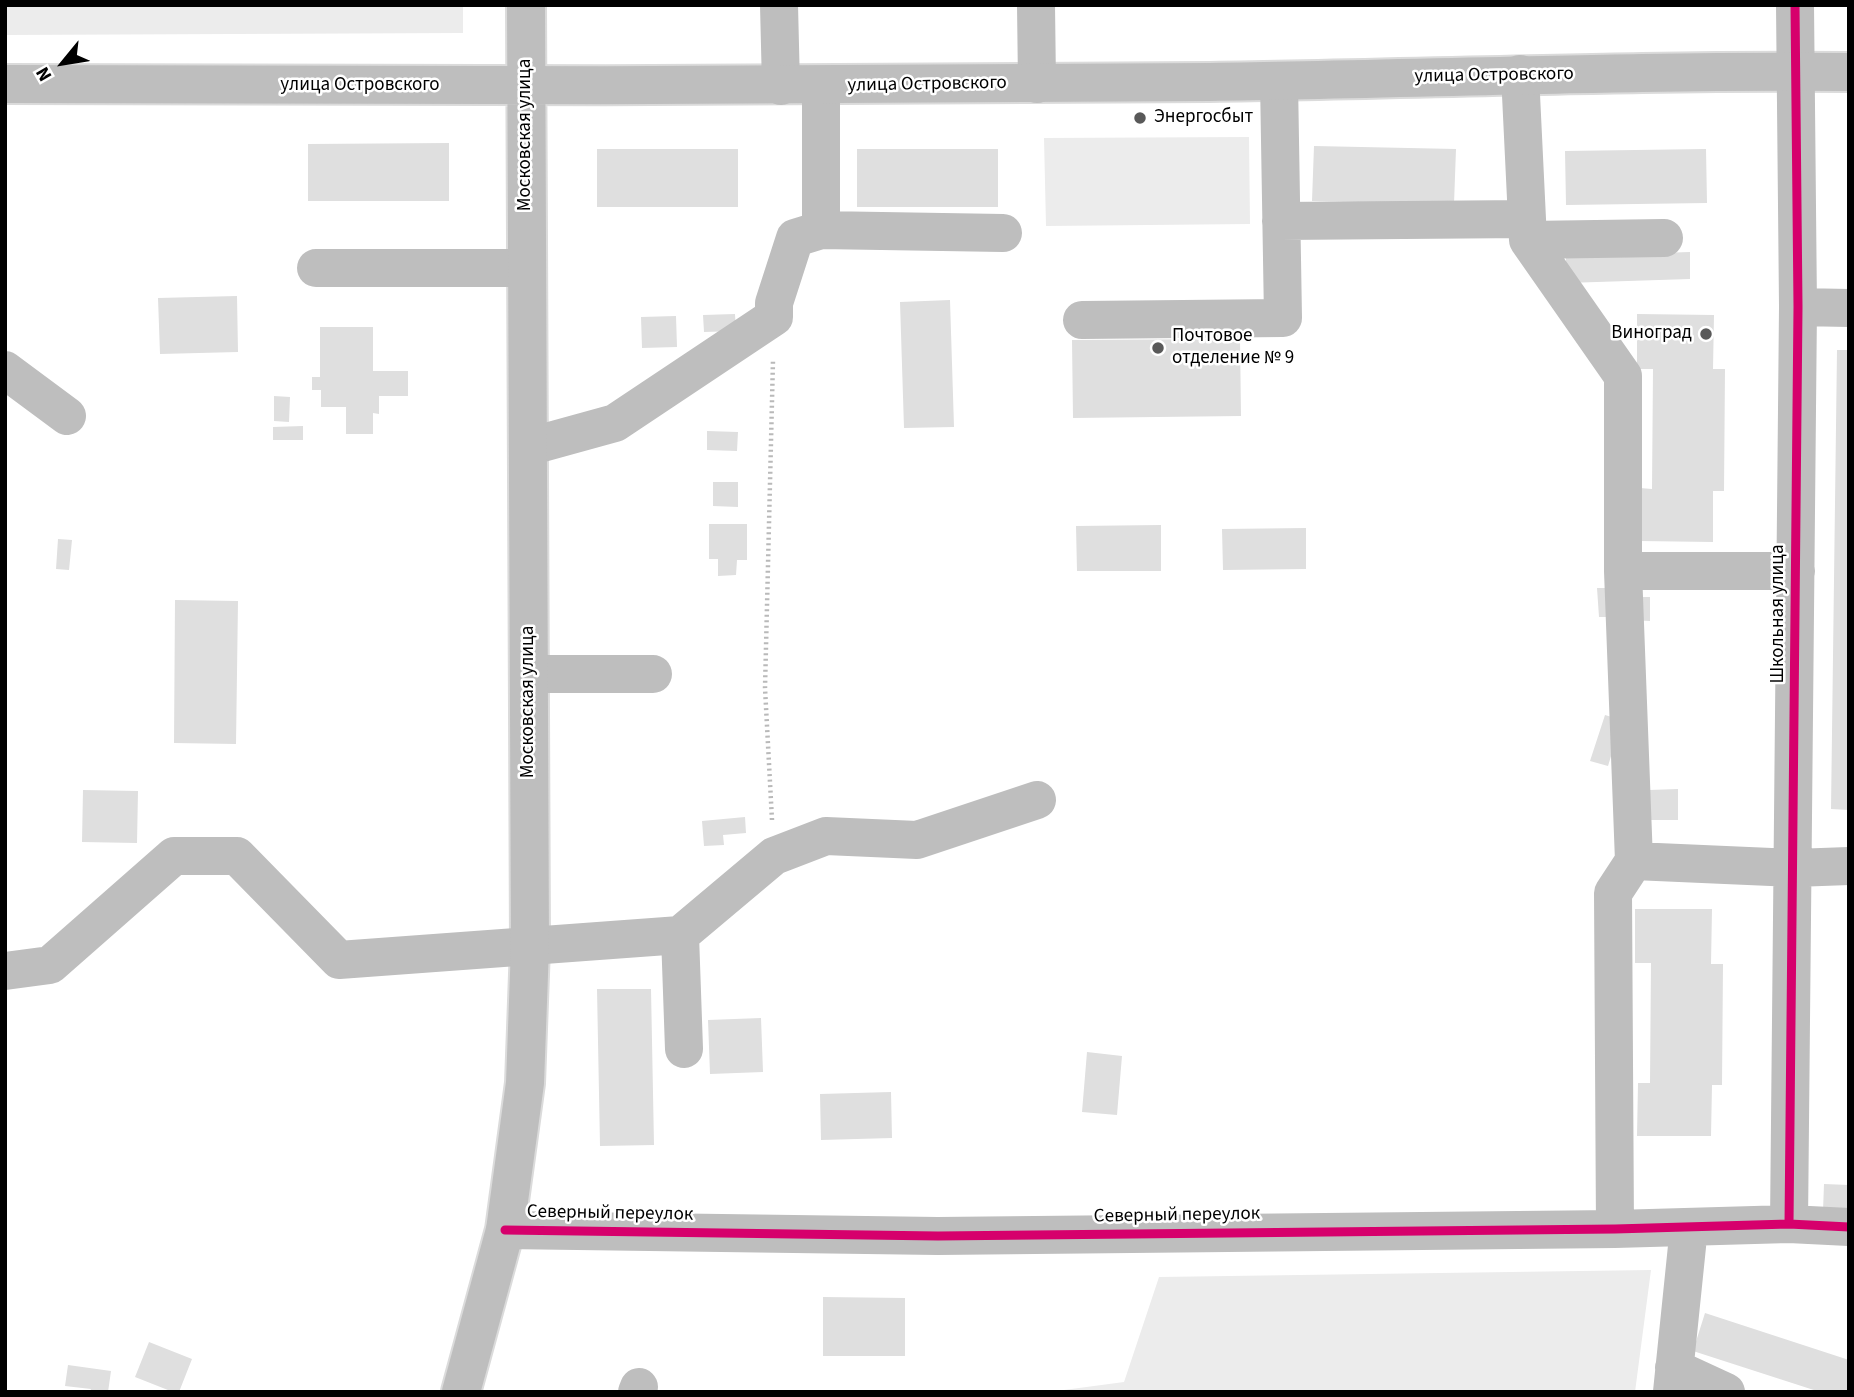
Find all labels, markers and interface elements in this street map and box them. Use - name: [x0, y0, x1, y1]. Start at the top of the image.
- north arrow: [28, 28, 98, 98]
- street label: Московская улица: [515, 59, 537, 211]
- text: N: [30, 62, 59, 86]
- street label: улица Островского: [1414, 63, 1574, 89]
- street label: улица Островского: [847, 72, 1007, 98]
- street label: улица Островского: [280, 75, 440, 97]
- place label: Энергосбыт: [1154, 107, 1253, 129]
- marker: Энергосбыт: [1132, 110, 1148, 126]
- place label: Виноград: [1611, 323, 1692, 345]
- place label: Почтовое отделение № 9: [1172, 326, 1294, 370]
- marker: Виноград: [1698, 326, 1714, 342]
- marker: Почтовое отделение № 9: [1150, 340, 1166, 356]
- street label: Школьная улица: [1768, 544, 1790, 684]
- street label: Московская улица: [518, 626, 540, 778]
- street label: Северный переулок: [527, 1201, 693, 1227]
- street label: Северный переулок: [1094, 1203, 1260, 1229]

